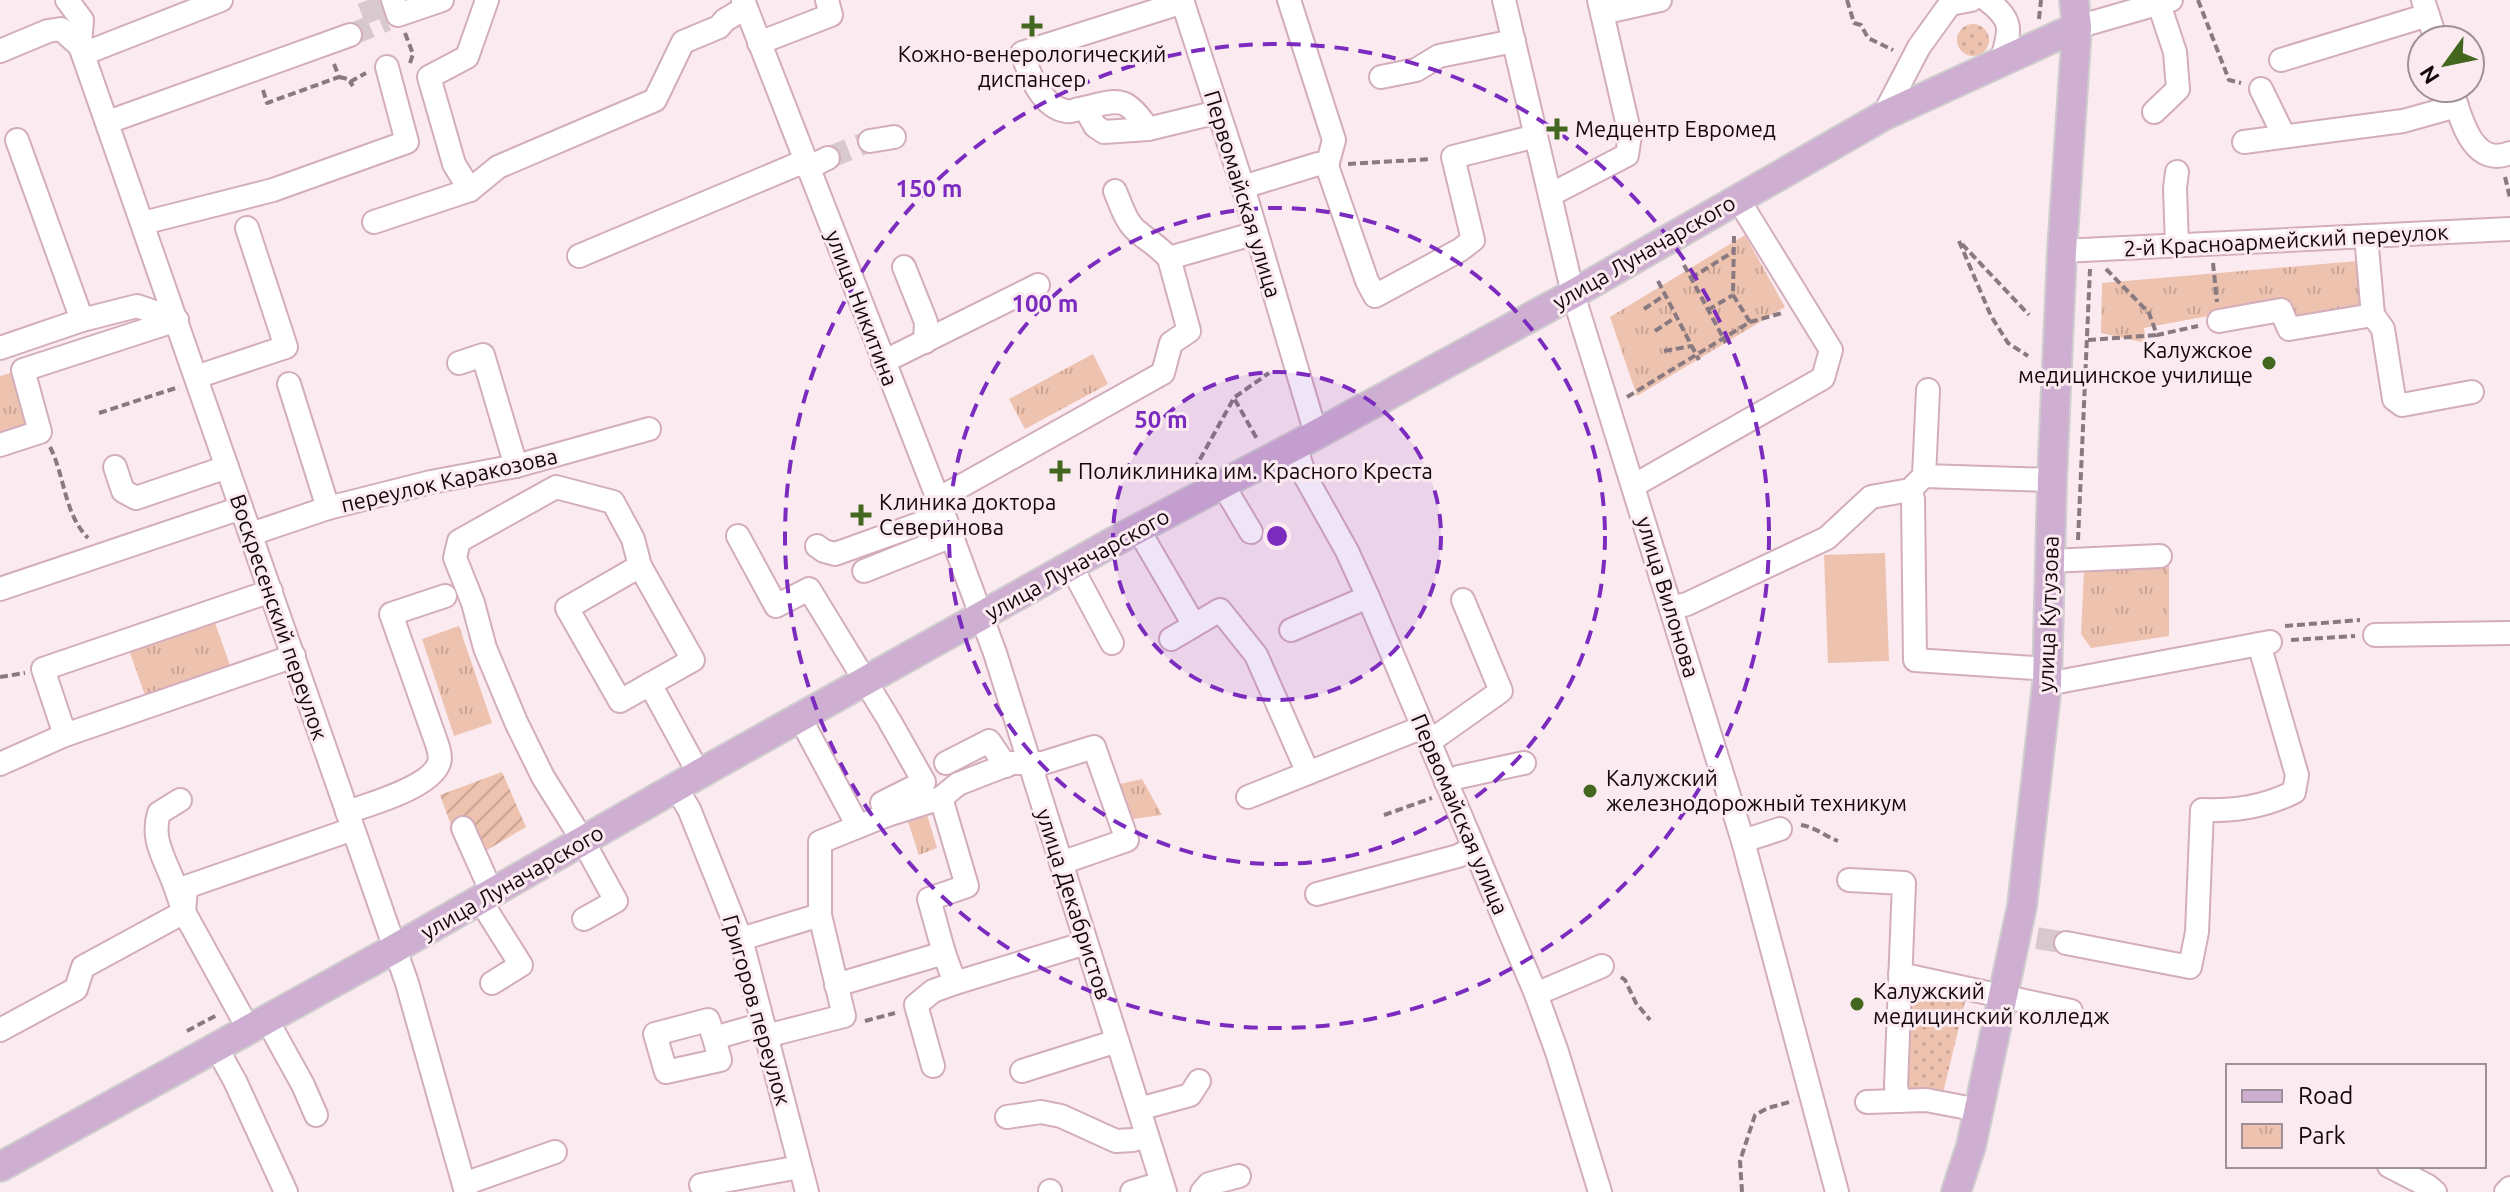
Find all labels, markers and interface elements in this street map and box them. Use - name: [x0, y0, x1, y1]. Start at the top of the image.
- marker: Кожно-венерологический диспансер: [1021, 15, 1043, 37]
- north arrow: [2406, 24, 2486, 104]
- place label: Кожно-венерологический диспансер: [898, 41, 1166, 91]
- text: N: [2414, 61, 2444, 89]
- street label: Первомайская улица: [1200, 87, 1287, 301]
- place label: Медцентр Евромед: [1575, 116, 1776, 141]
- marker: Медцентр Евромед: [1546, 118, 1568, 140]
- text: 150 m: [896, 175, 962, 202]
- street label: улица Луначарского: [1548, 189, 1739, 314]
- street label: 2-й Красноармейский переулок: [2123, 219, 2449, 261]
- street label: улица Никитина: [821, 226, 904, 389]
- text: 100 m: [1012, 290, 1078, 317]
- place label: Калужское медицинское училище: [2018, 337, 2253, 387]
- marker: Калужское медицинское училище: [2260, 354, 2278, 372]
- text: 50 m: [1134, 406, 1188, 433]
- street label: переулок Каракозова: [338, 442, 560, 517]
- place label: Поликлиника им. Красного Креста: [1078, 458, 1433, 483]
- marker: Поликлиника им. Красного Креста: [1049, 460, 1071, 482]
- place label: Клиника доктора Северинова: [879, 489, 1056, 539]
- street label: Воскресенский переулок: [226, 491, 333, 743]
- street label: улица Луначарского: [980, 503, 1173, 625]
- marker: Клиника доктора Северинова: [850, 504, 872, 526]
- street label: улица Вилонова: [1632, 513, 1705, 680]
- centre of rings: [1263, 522, 1291, 550]
- street label: улица Кутузова: [2032, 535, 2063, 693]
- street label: Первомайская улица: [1407, 710, 1514, 918]
- place label: Калужский железнодорожный техникум: [1606, 765, 1907, 815]
- marker: Калужский железнодорожный техникум: [1581, 782, 1599, 800]
- street label: улица Декабристов: [1032, 805, 1117, 1003]
- street label: улица Луначарского: [416, 819, 607, 944]
- street label: Григоров переулок: [718, 912, 797, 1108]
- place label: Калужский медицинский колледж: [1873, 978, 2110, 1028]
- marker: Калужский медицинский колледж: [1848, 995, 1866, 1013]
- legend: [2226, 1064, 2486, 1168]
- text: Road: [2298, 1082, 2353, 1109]
- text: Park: [2298, 1122, 2346, 1149]

